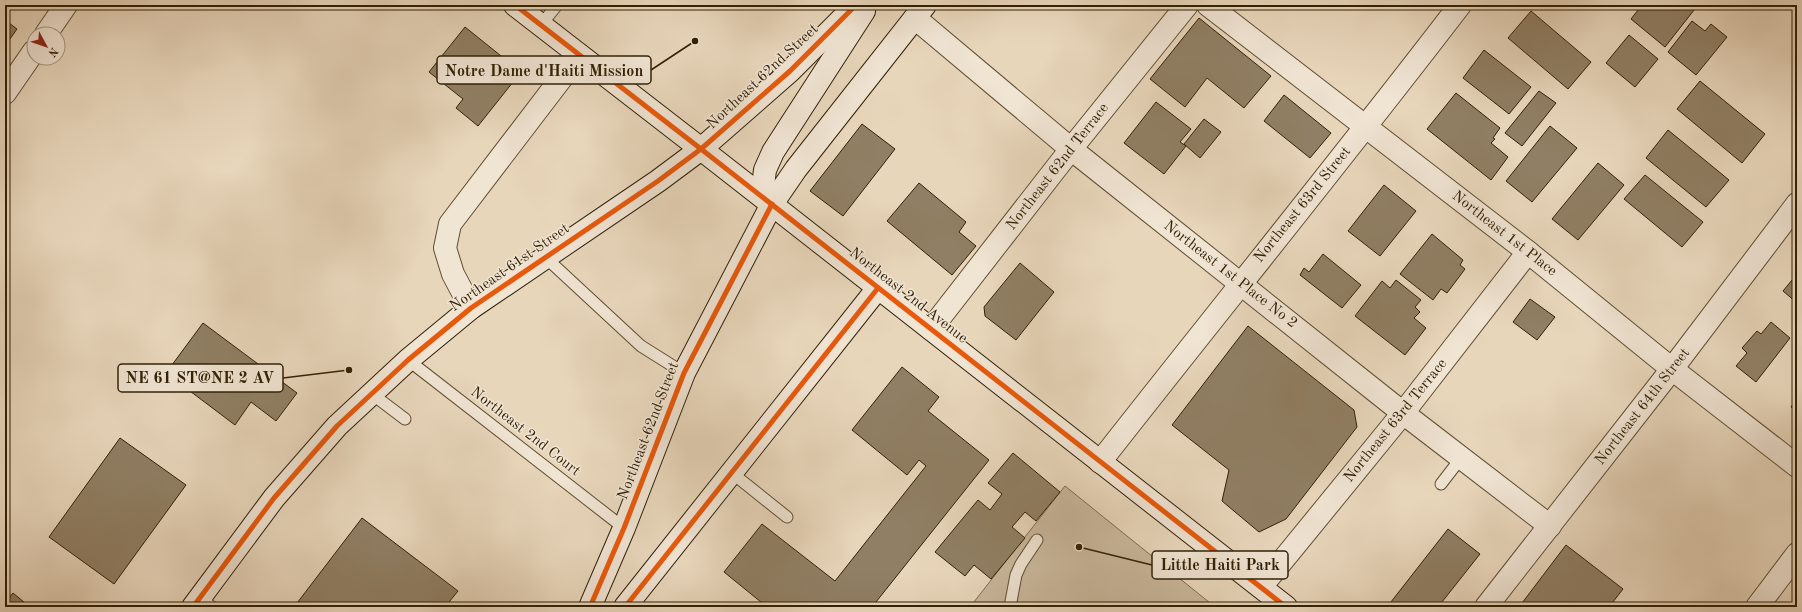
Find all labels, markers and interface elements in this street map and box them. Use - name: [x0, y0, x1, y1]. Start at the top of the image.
- street label: Northeast 62nd Street: [704, 22, 822, 132]
- north arrow: [26, 26, 66, 66]
- text: N: [45, 45, 59, 59]
- callout: Notre Dame d'Haiti Mission: [437, 56, 651, 84]
- text: Notre Dame d'Haiti Mission: [445, 64, 643, 80]
- street label: Northeast 62nd Terrace: [1004, 101, 1112, 233]
- street label: Northeast 63rd Street: [1252, 144, 1354, 266]
- street label: Northeast 1st Place: [1449, 189, 1559, 280]
- street label: Northeast 1st Place No 2: [1161, 218, 1299, 332]
- street label: Northeast 61st Street: [448, 221, 572, 315]
- street label: Northeast 2nd Avenue: [846, 245, 970, 347]
- street label: Northeast 64th Street: [1593, 346, 1693, 468]
- street label: Northeast 63rd Terrace: [1342, 356, 1450, 486]
- street label: Northeast 62nd Street: [616, 360, 682, 502]
- callout: NE 61 ST@NE 2 AV: [118, 364, 283, 392]
- text: NE 61 ST@NE 2 AV: [126, 371, 274, 387]
- street label: Northeast 2nd Court: [467, 385, 583, 479]
- callout: Little Haiti Park: [1152, 551, 1288, 579]
- text: Little Haiti Park: [1160, 558, 1280, 574]

